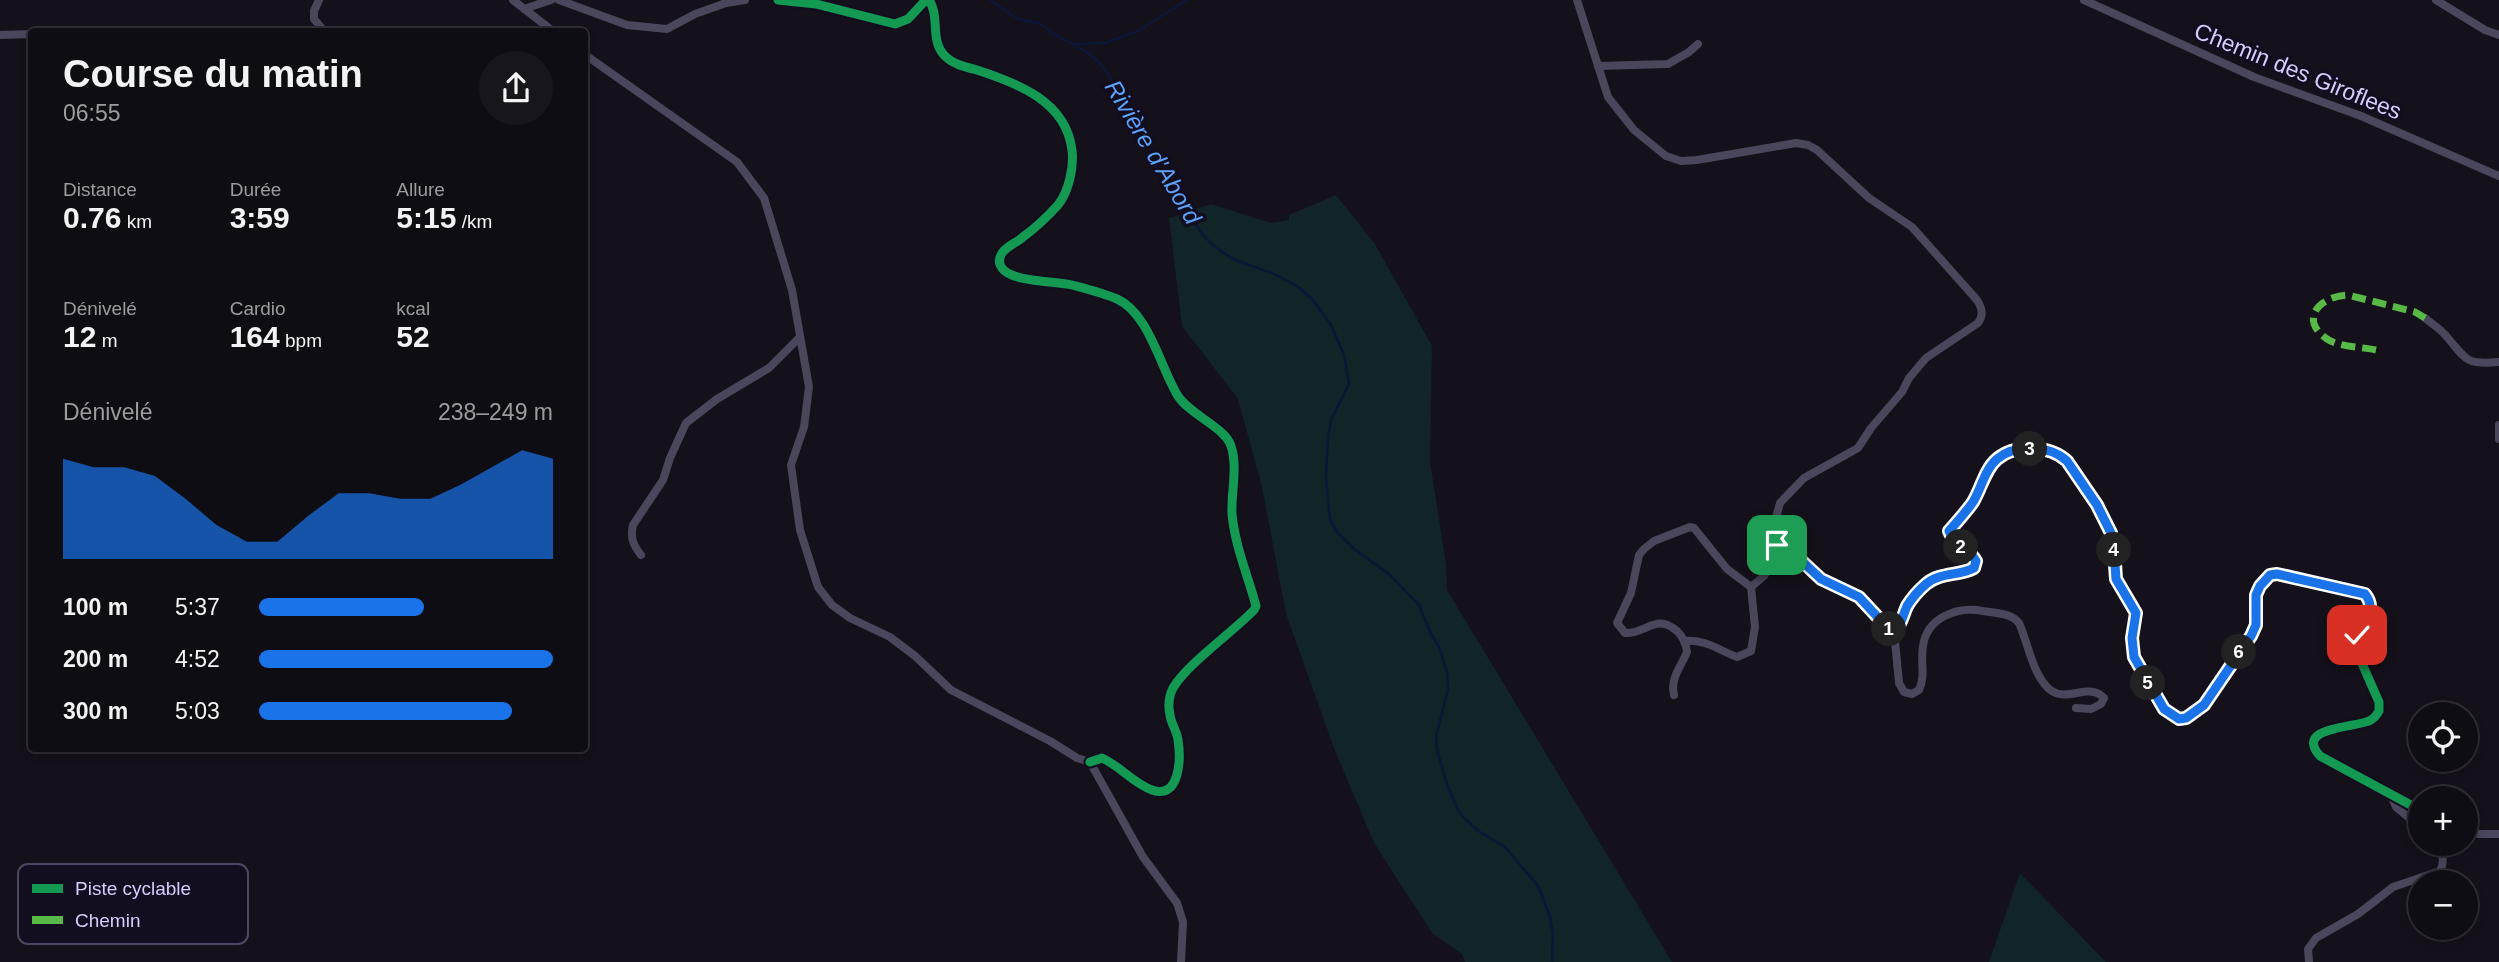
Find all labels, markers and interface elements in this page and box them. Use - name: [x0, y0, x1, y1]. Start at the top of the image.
- street label: Chemin des Giroflees: [2191, 18, 2405, 124]
- button: share: [479, 51, 553, 125]
- text: Course du matin: [63, 53, 363, 95]
- water label: Rivière d'Abord: [1100, 75, 1207, 229]
- text: 06:55: [63, 100, 121, 126]
- text: Distance: [63, 179, 137, 200]
- text: Durée: [230, 179, 281, 200]
- text: Allure: [396, 179, 445, 200]
- text: 0.76: [63, 201, 121, 234]
- text: 3:59: [230, 201, 290, 234]
- text: 5:15: [396, 201, 456, 234]
- text: km: [121, 211, 152, 232]
- text: /km: [456, 211, 492, 232]
- text: Dénivelé: [63, 298, 137, 319]
- text: Cardio: [230, 298, 286, 319]
- text: kcal: [396, 298, 430, 319]
- text: 12: [63, 320, 96, 353]
- text: 164: [230, 320, 280, 353]
- text: 52: [396, 320, 430, 353]
- text: m: [96, 330, 117, 351]
- text: bpm: [280, 330, 322, 351]
- text: Dénivelé: [63, 399, 153, 425]
- text: 238–249 m: [438, 399, 553, 425]
- pin: 3: [2012, 432, 2048, 466]
- text: 3: [2024, 438, 2035, 459]
- pin: [1747, 515, 1807, 575]
- icon: arrive: [1758, 526, 1796, 564]
- pin: 2: [1944, 530, 1979, 564]
- pin: 4: [2096, 532, 2132, 568]
- text: 2: [1955, 536, 1966, 557]
- text: 4: [2108, 539, 2119, 560]
- text: 100 m: [63, 594, 128, 620]
- text: 5:37: [175, 594, 220, 620]
- pin: [2327, 605, 2387, 665]
- pin: 1: [1871, 612, 1906, 646]
- icon: check: [2338, 616, 2376, 654]
- text: 1: [1883, 618, 1894, 639]
- pin: 6: [2222, 634, 2256, 670]
- text: 6: [2233, 641, 2244, 662]
- text: 200 m: [63, 646, 128, 672]
- text: 4:52: [175, 646, 220, 672]
- pin: 5: [2130, 666, 2166, 700]
- text: 5: [2142, 672, 2153, 693]
- text: 300 m: [63, 698, 128, 724]
- text: 5:03: [175, 698, 220, 724]
- map controls: [2408, 702, 2478, 940]
- button: locate: [2408, 702, 2478, 772]
- button: +: [2408, 786, 2478, 856]
- legend: [18, 864, 248, 944]
- button: −: [2408, 870, 2478, 940]
- text: Piste cyclable: [75, 878, 191, 899]
- text: Chemin: [75, 910, 140, 931]

